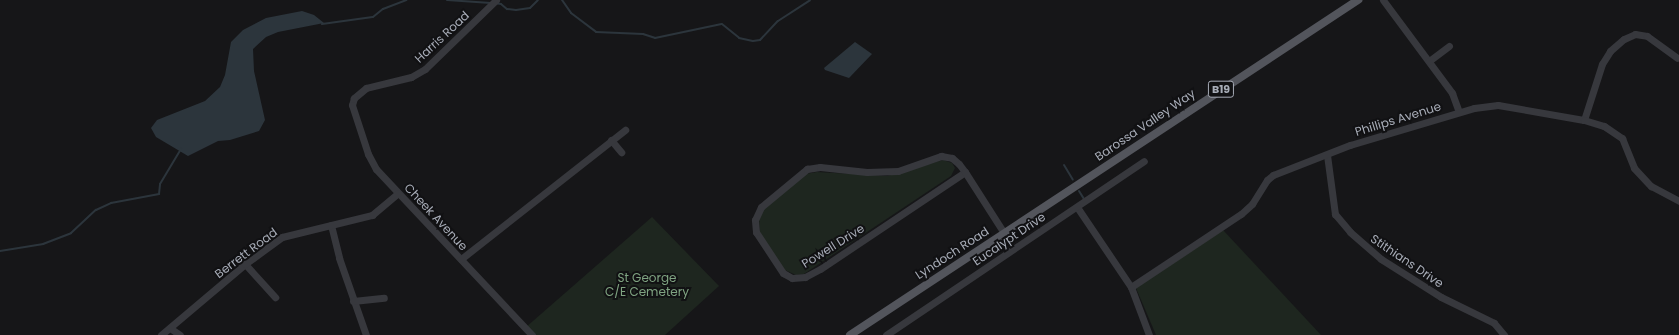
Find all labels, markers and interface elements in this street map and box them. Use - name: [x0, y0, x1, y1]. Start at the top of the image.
- street label: Harris Road: [412, 8, 472, 66]
- road number: B19: [1207, 80, 1235, 98]
- street label: Barossa Valley Way: [1092, 86, 1198, 164]
- street label: Phillips Avenue: [1353, 99, 1443, 139]
- street label: Cheek Avenue: [401, 181, 471, 253]
- street label: Eucalypt Drive: [970, 209, 1048, 269]
- street label: Powell Drive: [799, 221, 867, 271]
- street label: Lyndoch Road: [913, 224, 991, 282]
- street label: Berrett Road: [212, 225, 280, 281]
- street label: Stithians Drive: [1368, 231, 1446, 291]
- park label: St George C/E Cemetery: [605, 271, 689, 299]

